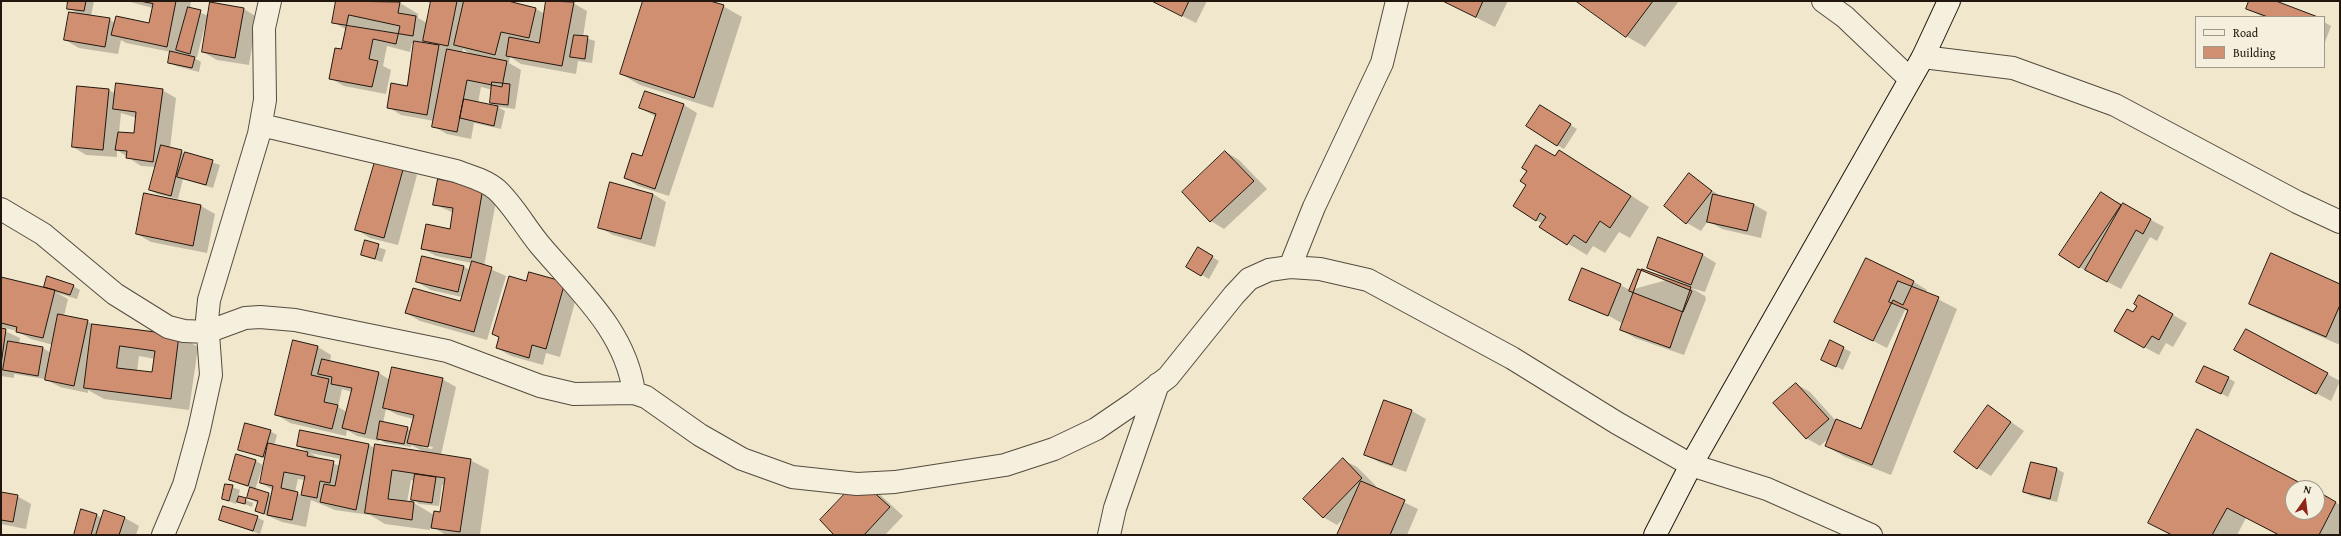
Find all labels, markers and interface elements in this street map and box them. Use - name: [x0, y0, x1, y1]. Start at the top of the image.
- legend: [2195, 16, 2325, 68]
- text: Road: [2233, 24, 2258, 41]
- text: Building: [2233, 44, 2276, 61]
- north arrow: [2285, 480, 2325, 520]
- text: N: [2302, 481, 2313, 498]

